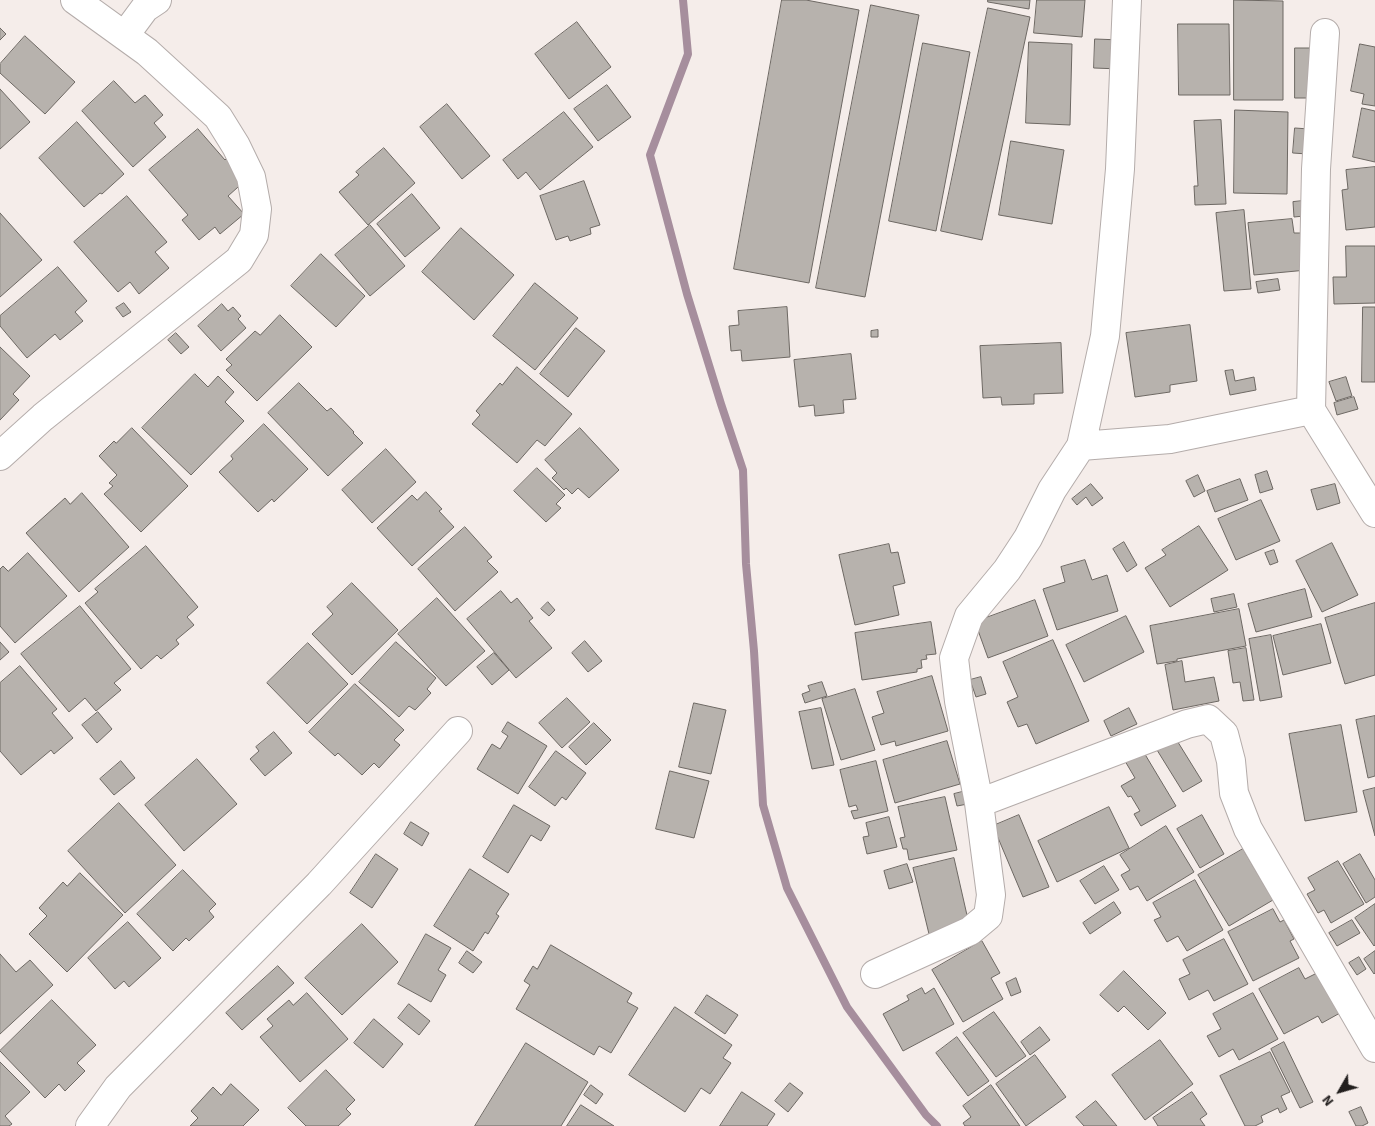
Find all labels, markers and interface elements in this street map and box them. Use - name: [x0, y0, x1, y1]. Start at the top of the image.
- north arrow: [1315, 1066, 1365, 1116]
- text: N: [1317, 1090, 1339, 1110]

